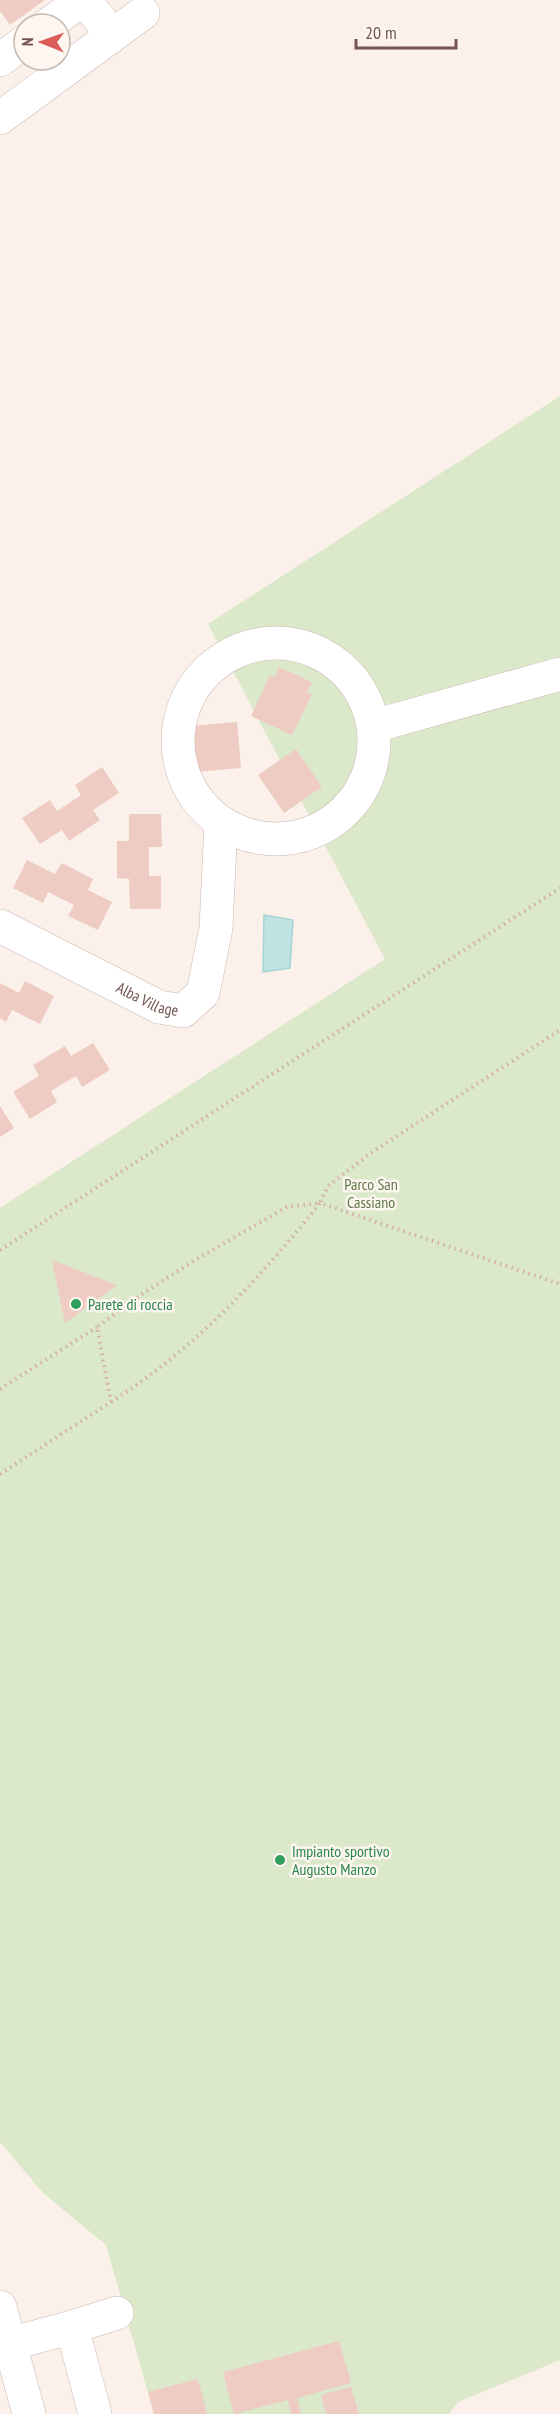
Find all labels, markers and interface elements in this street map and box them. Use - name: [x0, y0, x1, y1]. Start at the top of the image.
- north arrow: [12, 12, 72, 72]
- scale bar: [356, 12, 456, 50]
- text: 20 m: [365, 21, 397, 44]
- text: N: [17, 37, 37, 46]
- street label: Alba Village: [113, 977, 180, 1020]
- park label: Parco San Cassiano: [344, 1174, 398, 1212]
- place label: Parete di roccia: [88, 1294, 173, 1314]
- marker: Parete di roccia: [69, 1297, 83, 1311]
- place label: Impianto sportivo Augusto Manzo: [292, 1841, 390, 1879]
- marker: Impianto sportivo Augusto Manzo: [273, 1853, 287, 1867]

